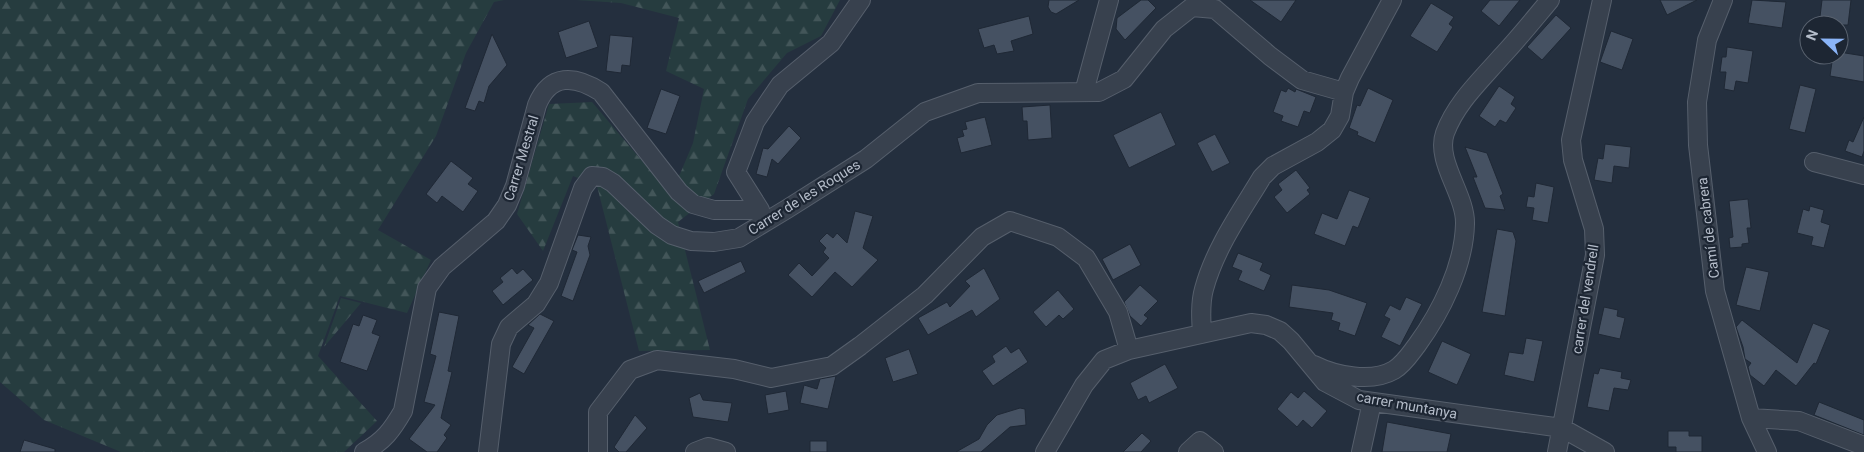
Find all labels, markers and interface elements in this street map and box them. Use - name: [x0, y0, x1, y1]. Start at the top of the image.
- north arrow: [1799, 15, 1849, 65]
- text: N: [1803, 28, 1821, 43]
- street label: Carrer Mestral: [500, 113, 542, 203]
- street label: Carrer de les Roques: [745, 156, 863, 238]
- street label: Camí de cabrera: [1694, 177, 1722, 279]
- street label: carrer del vendrell: [1568, 243, 1602, 355]
- street label: carrer muntanya: [1356, 388, 1458, 422]

